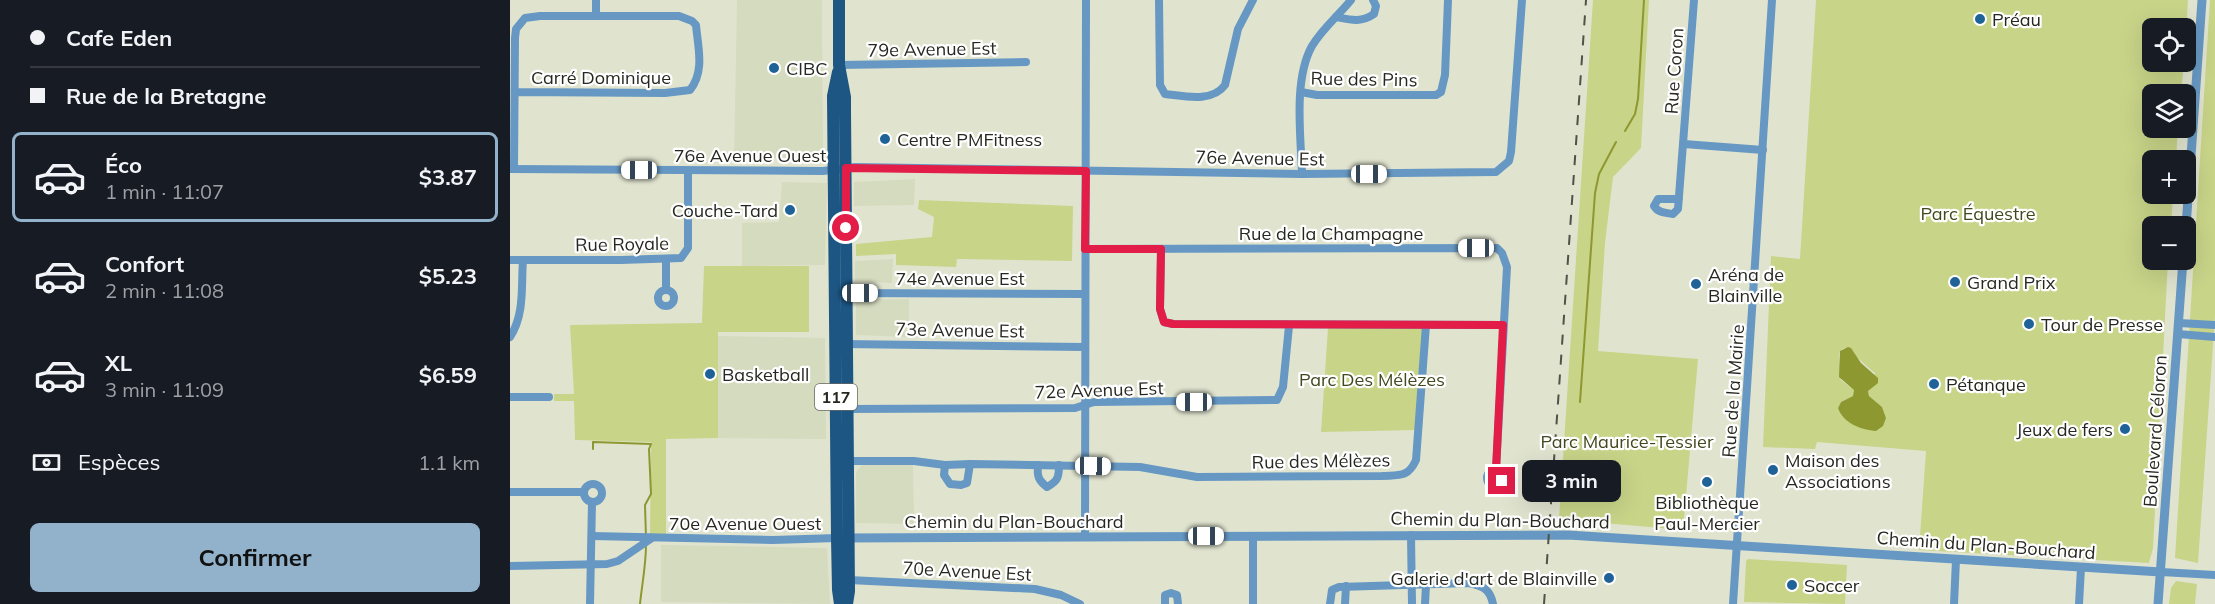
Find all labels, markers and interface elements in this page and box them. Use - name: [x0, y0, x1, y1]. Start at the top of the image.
- place label: Préau: [1992, 8, 2041, 31]
- marker: Préau: [1973, 12, 1987, 26]
- map controls: [2142, 18, 2196, 270]
- button: locate: [2142, 18, 2196, 72]
- text: Cafe Eden: [66, 24, 172, 52]
- street label: Rue Coron: [1660, 27, 1688, 115]
- street label: 79e Avenue Est: [867, 36, 997, 62]
- place label: CIBC: [786, 57, 828, 80]
- marker: CIBC: [767, 61, 781, 75]
- street label: Carré Dominique: [531, 66, 671, 89]
- street label: Rue des Pins: [1310, 67, 1418, 91]
- text: Rue de la Bretagne: [66, 82, 266, 110]
- button: layers: [2142, 84, 2196, 138]
- place label: Centre PMFitness: [897, 128, 1042, 151]
- marker: Centre PMFitness: [878, 132, 892, 146]
- street label: 76e Avenue Ouest: [674, 144, 826, 167]
- street label: 76e Avenue Est: [1195, 145, 1325, 171]
- icon: car: [33, 150, 87, 204]
- button: +: [2142, 150, 2196, 204]
- text: Éco: [105, 151, 142, 179]
- car: [621, 161, 657, 179]
- text: $3.87: [419, 163, 477, 191]
- car: [1351, 165, 1387, 183]
- text: 1 min · 11:07: [105, 179, 224, 204]
- place label: Couche-Tard: [672, 199, 778, 222]
- park label: Parc Équestre: [1921, 202, 2035, 225]
- marker: Couche-Tard: [783, 203, 797, 217]
- route start: [832, 214, 859, 241]
- button: −: [2142, 216, 2196, 270]
- street label: Rue de la Champagne: [1239, 222, 1423, 245]
- street label: Rue Royale: [575, 232, 669, 256]
- car: [1458, 239, 1494, 257]
- icon: car: [33, 249, 87, 303]
- text: Confort: [105, 250, 184, 278]
- text: $5.23: [419, 262, 477, 290]
- place label: Aréna de Blainville: [1708, 263, 1784, 307]
- street label: 74e Avenue Est: [895, 267, 1025, 290]
- place label: Grand Prix: [1967, 271, 2056, 294]
- marker: Grand Prix: [1948, 275, 1962, 289]
- marker: Aréna de Blainville: [1689, 277, 1703, 291]
- text: 2 min · 11:08: [105, 278, 224, 303]
- car: [842, 284, 878, 302]
- place label: Tour de Presse: [2041, 313, 2163, 336]
- street label: 73e Avenue Est: [895, 317, 1025, 343]
- marker: Tour de Presse: [2022, 317, 2036, 331]
- street label: Rue de la Mairie: [1717, 324, 1749, 458]
- icon: car: [33, 348, 87, 402]
- text: XL: [105, 349, 132, 377]
- street label: Boulevard Céloron: [2138, 354, 2172, 508]
- text: $6.59: [419, 361, 477, 389]
- place label: Basketball: [722, 363, 809, 386]
- marker: Basketball: [703, 367, 717, 381]
- park label: Parc Des Mélèzes: [1299, 368, 1445, 391]
- place label: Pétanque: [1946, 373, 2026, 396]
- street label: 72e Avenue Est: [1034, 376, 1164, 404]
- text: 3 min · 11:09: [105, 377, 224, 402]
- marker: Pétanque: [1927, 377, 1941, 391]
- road number: 117: [815, 384, 857, 410]
- car: [1176, 393, 1212, 411]
- place label: Jeux de fers: [2016, 418, 2113, 441]
- marker: Jeux de fers: [2118, 422, 2132, 436]
- park label: Parc Maurice-Tessier: [1541, 430, 1714, 453]
- icon: cash: [30, 446, 63, 479]
- text: Espèces: [78, 448, 160, 476]
- street label: Rue des Mélèzes: [1251, 448, 1391, 474]
- place label: Maison des Associations: [1785, 449, 1891, 493]
- text: 1.1 km: [418, 450, 480, 475]
- car: [1075, 457, 1111, 475]
- callout: 3 min: [1523, 460, 1622, 502]
- marker: Maison des Associations: [1766, 463, 1780, 477]
- route end: [1488, 467, 1515, 494]
- text: 3 min: [1545, 468, 1598, 493]
- marker: Bibliothèque Paul-Mercier: [1700, 475, 1714, 489]
- place label: Bibliothèque Paul-Mercier: [1654, 491, 1760, 535]
- street label: Chemin du Plan-Bouchard: [1390, 507, 1610, 533]
- street label: Chemin du Plan-Bouchard: [904, 510, 1124, 533]
- street label: 70e Avenue Ouest: [669, 512, 821, 535]
- button: Confirmer: [30, 523, 480, 592]
- street label: Chemin du Plan-Bouchard: [1876, 526, 2096, 564]
- car: [1188, 527, 1224, 545]
- street label: 70e Avenue Est: [902, 556, 1032, 586]
- place label: Galerie d'art de Blainville: [1391, 567, 1597, 590]
- marker: Galerie d'art de Blainville: [1602, 571, 1616, 585]
- place label: Soccer: [1804, 574, 1860, 597]
- marker: Soccer: [1785, 578, 1799, 592]

